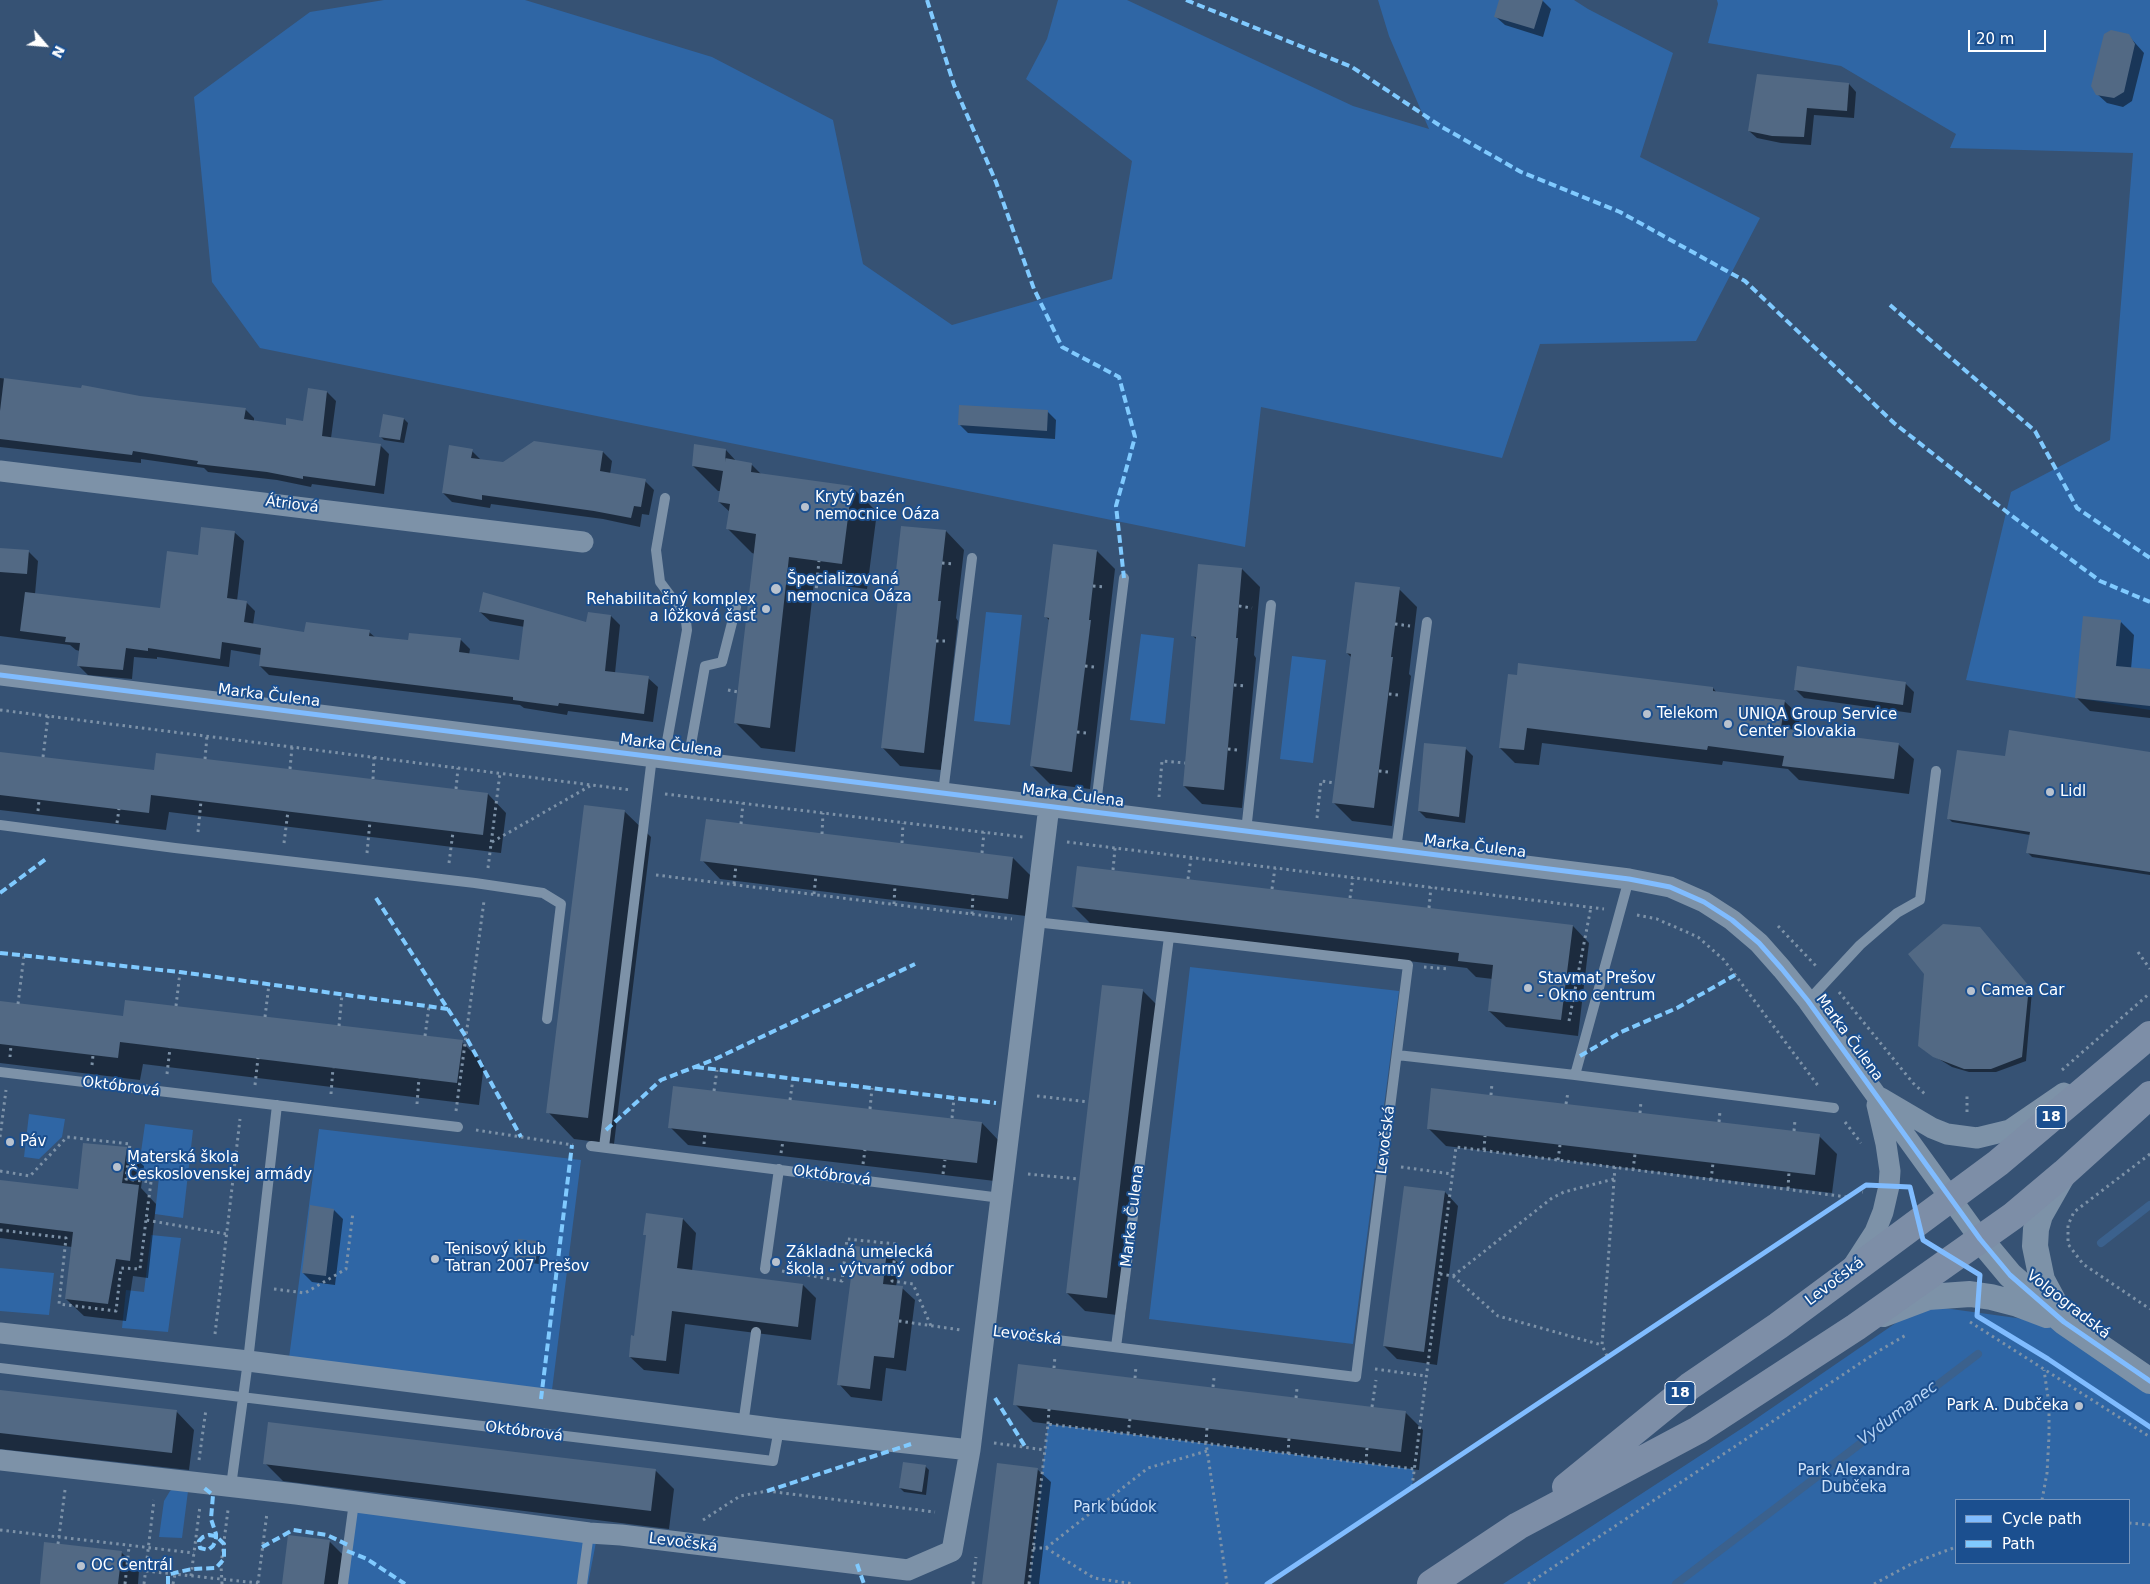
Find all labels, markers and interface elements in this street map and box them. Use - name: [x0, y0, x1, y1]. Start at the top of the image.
- north arrow: [20, 20, 70, 70]
- scale bar: [1970, 20, 2048, 52]
- text: 20 m: [1976, 30, 2014, 48]
- text: N: [49, 43, 68, 61]
- place label: Krytý bazén nemocnice Oáza: [815, 489, 940, 524]
- street label: Átriová: [264, 493, 320, 517]
- marker: Krytý bazén nemocnice Oáza: [799, 501, 811, 513]
- place label: Špecializovaná nemocnica Oáza: [787, 571, 912, 606]
- marker: Špecializovaná nemocnica Oáza: [769, 582, 783, 596]
- place label: Rehabilitačný komplex a lôžková časť: [586, 591, 756, 626]
- marker: Rehabilitačný komplex a lôžková časť: [760, 603, 772, 615]
- street label: Marka Čulena: [217, 681, 321, 711]
- place label: Telekom: [1657, 705, 1718, 723]
- place label: UNIQA Group Service Center Slovakia: [1738, 706, 1897, 741]
- marker: Telekom: [1641, 708, 1653, 720]
- marker: UNIQA Group Service Center Slovakia: [1722, 718, 1734, 730]
- street label: Marka Čulena: [619, 731, 723, 761]
- street label: Marka Čulena: [1021, 781, 1125, 811]
- place label: Lidl: [2060, 783, 2086, 801]
- marker: Lidl: [2044, 786, 2056, 798]
- street label: Marka Čulena: [1423, 832, 1527, 862]
- place label: Stavmat Prešov - Okno centrum: [1538, 970, 1656, 1005]
- marker: Stavmat Prešov - Okno centrum: [1522, 982, 1534, 994]
- place label: Camea Car: [1981, 982, 2064, 1000]
- marker: Camea Car: [1965, 985, 1977, 997]
- street label: Marka Čulena: [1812, 991, 1886, 1085]
- street label: Októbrová: [81, 1073, 161, 1101]
- street label: Levočská: [1373, 1105, 1399, 1175]
- road number: 18: [2036, 1106, 2066, 1128]
- place label: Páv: [20, 1133, 46, 1151]
- marker: Páv: [4, 1136, 16, 1148]
- place label: Materská škola Československej armády: [127, 1149, 312, 1184]
- marker: Materská škola Československej armády: [111, 1161, 123, 1173]
- street label: Októbrová: [792, 1162, 872, 1190]
- street label: Marka Čulena: [1118, 1164, 1148, 1268]
- place label: Tenisový klub Tatran 2007 Prešov: [445, 1241, 589, 1276]
- place label: Základná umelecká škola - výtvarný odbor: [786, 1244, 954, 1279]
- marker: Tenisový klub Tatran 2007 Prešov: [429, 1253, 441, 1265]
- street label: Levočská: [1802, 1254, 1868, 1310]
- marker: Základná umelecká škola - výtvarný odbor: [770, 1256, 782, 1268]
- street label: Volgogradská: [2023, 1267, 2113, 1343]
- street label: Levočská: [992, 1323, 1062, 1349]
- water label: Vydumanec: [1854, 1378, 1942, 1450]
- road number: 18: [1665, 1382, 1695, 1405]
- place label: Park A. Dubčeka: [1947, 1397, 2069, 1415]
- marker: Park A. Dubčeka: [2073, 1400, 2085, 1412]
- street label: Októbrová: [484, 1418, 564, 1446]
- park label: Park Alexandra Dubčeka: [1797, 1462, 1911, 1497]
- park label: Park búdok: [1073, 1499, 1157, 1517]
- legend: [1955, 1499, 2130, 1564]
- text: Cycle path: [2002, 1510, 2082, 1528]
- street label: Levočská: [648, 1530, 718, 1556]
- text: Path: [2002, 1535, 2035, 1553]
- place label: OC Centrál: [91, 1557, 173, 1575]
- marker: OC Centrál: [75, 1560, 87, 1572]

